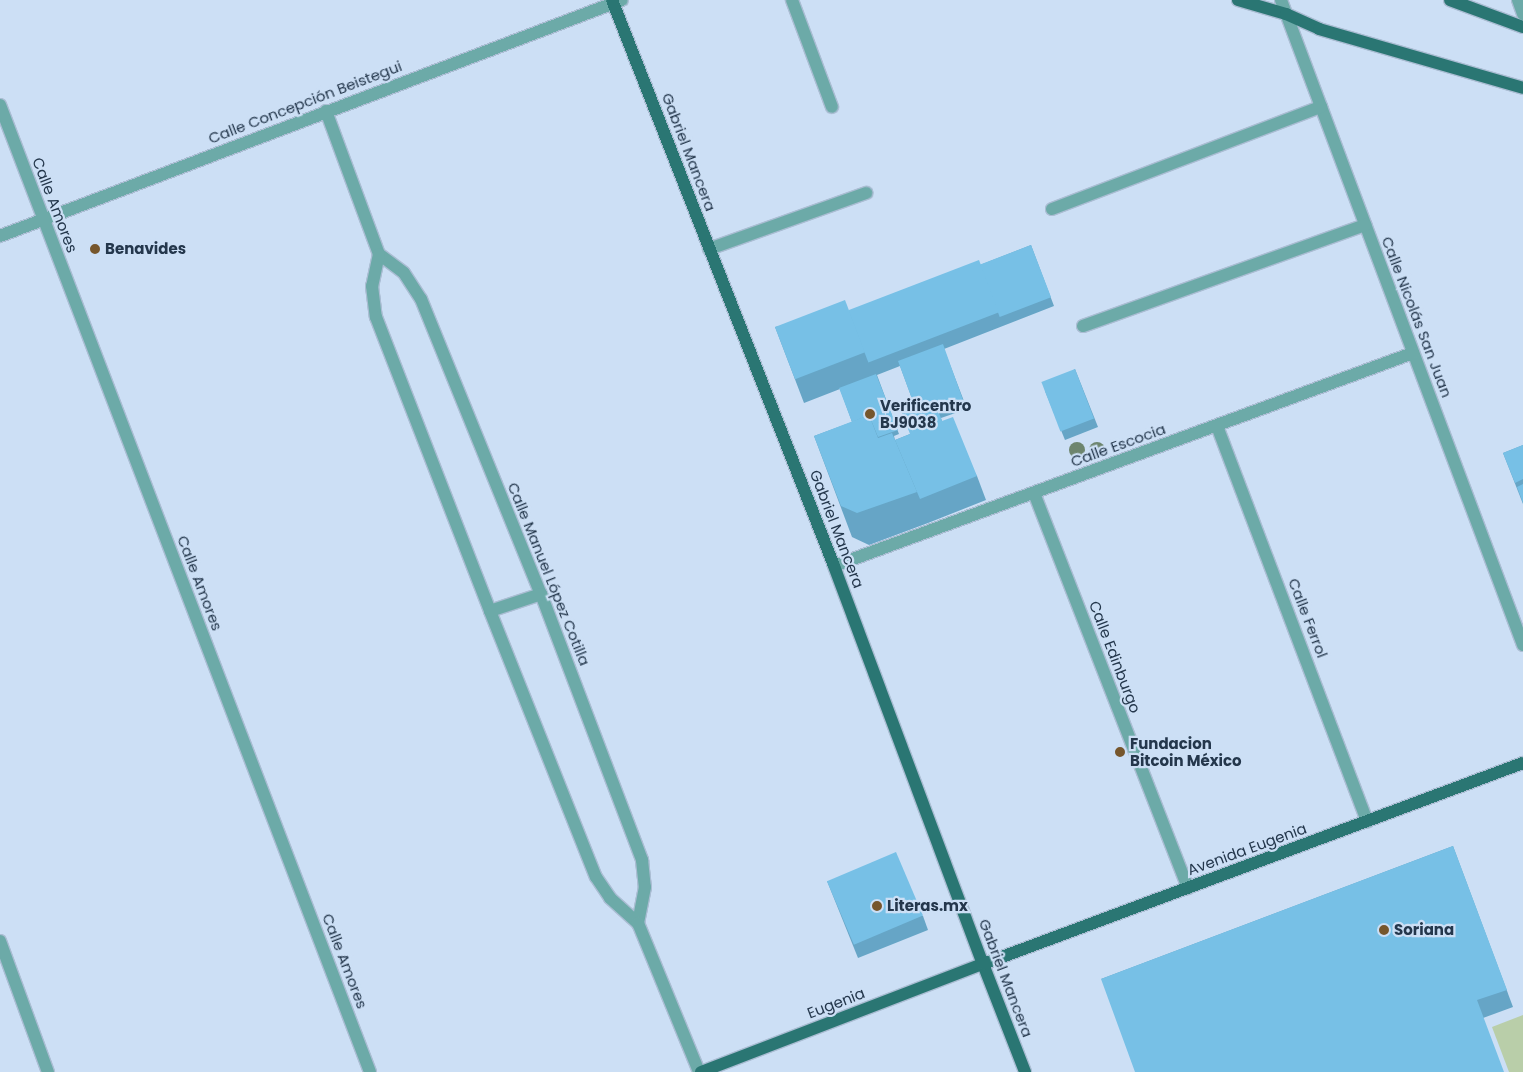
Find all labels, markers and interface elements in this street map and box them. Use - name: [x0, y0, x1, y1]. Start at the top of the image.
- street label: Calle Concepción Beistegui: [206, 57, 404, 147]
- street label: Gabriel Mancera: [658, 90, 720, 214]
- street label: Calle Amores: [29, 155, 81, 255]
- street label: Calle Nicolás San Juan: [1378, 234, 1456, 400]
- place label: Benavides: [105, 240, 186, 258]
- marker: Benavides: [89, 243, 101, 255]
- place label: Verificentro BJ9038: [880, 396, 971, 431]
- marker: Verificentro BJ9038: [864, 408, 876, 420]
- street label: Calle Escocia: [1068, 420, 1168, 470]
- street label: Gabriel Mancera: [806, 467, 868, 591]
- street label: Calle Manuel López Cotilla: [504, 480, 594, 668]
- street label: Calle Amores: [174, 533, 226, 633]
- street label: Calle Ferrol: [1285, 576, 1331, 660]
- street label: Calle Edinburgo: [1085, 598, 1145, 716]
- place label: Fundacion Bitcoin México: [1130, 734, 1242, 769]
- marker: Fundacion Bitcoin México: [1114, 746, 1126, 758]
- street label: Avenida Eugenia: [1185, 819, 1309, 879]
- place label: Literas.mx: [887, 897, 968, 915]
- marker: Literas.mx: [871, 900, 883, 912]
- street label: Calle Amores: [319, 911, 371, 1011]
- street label: Gabriel Mancera: [975, 916, 1037, 1040]
- place label: Soriana: [1394, 921, 1454, 939]
- marker: Soriana: [1378, 924, 1390, 936]
- street label: Eugenia: [805, 984, 867, 1022]

